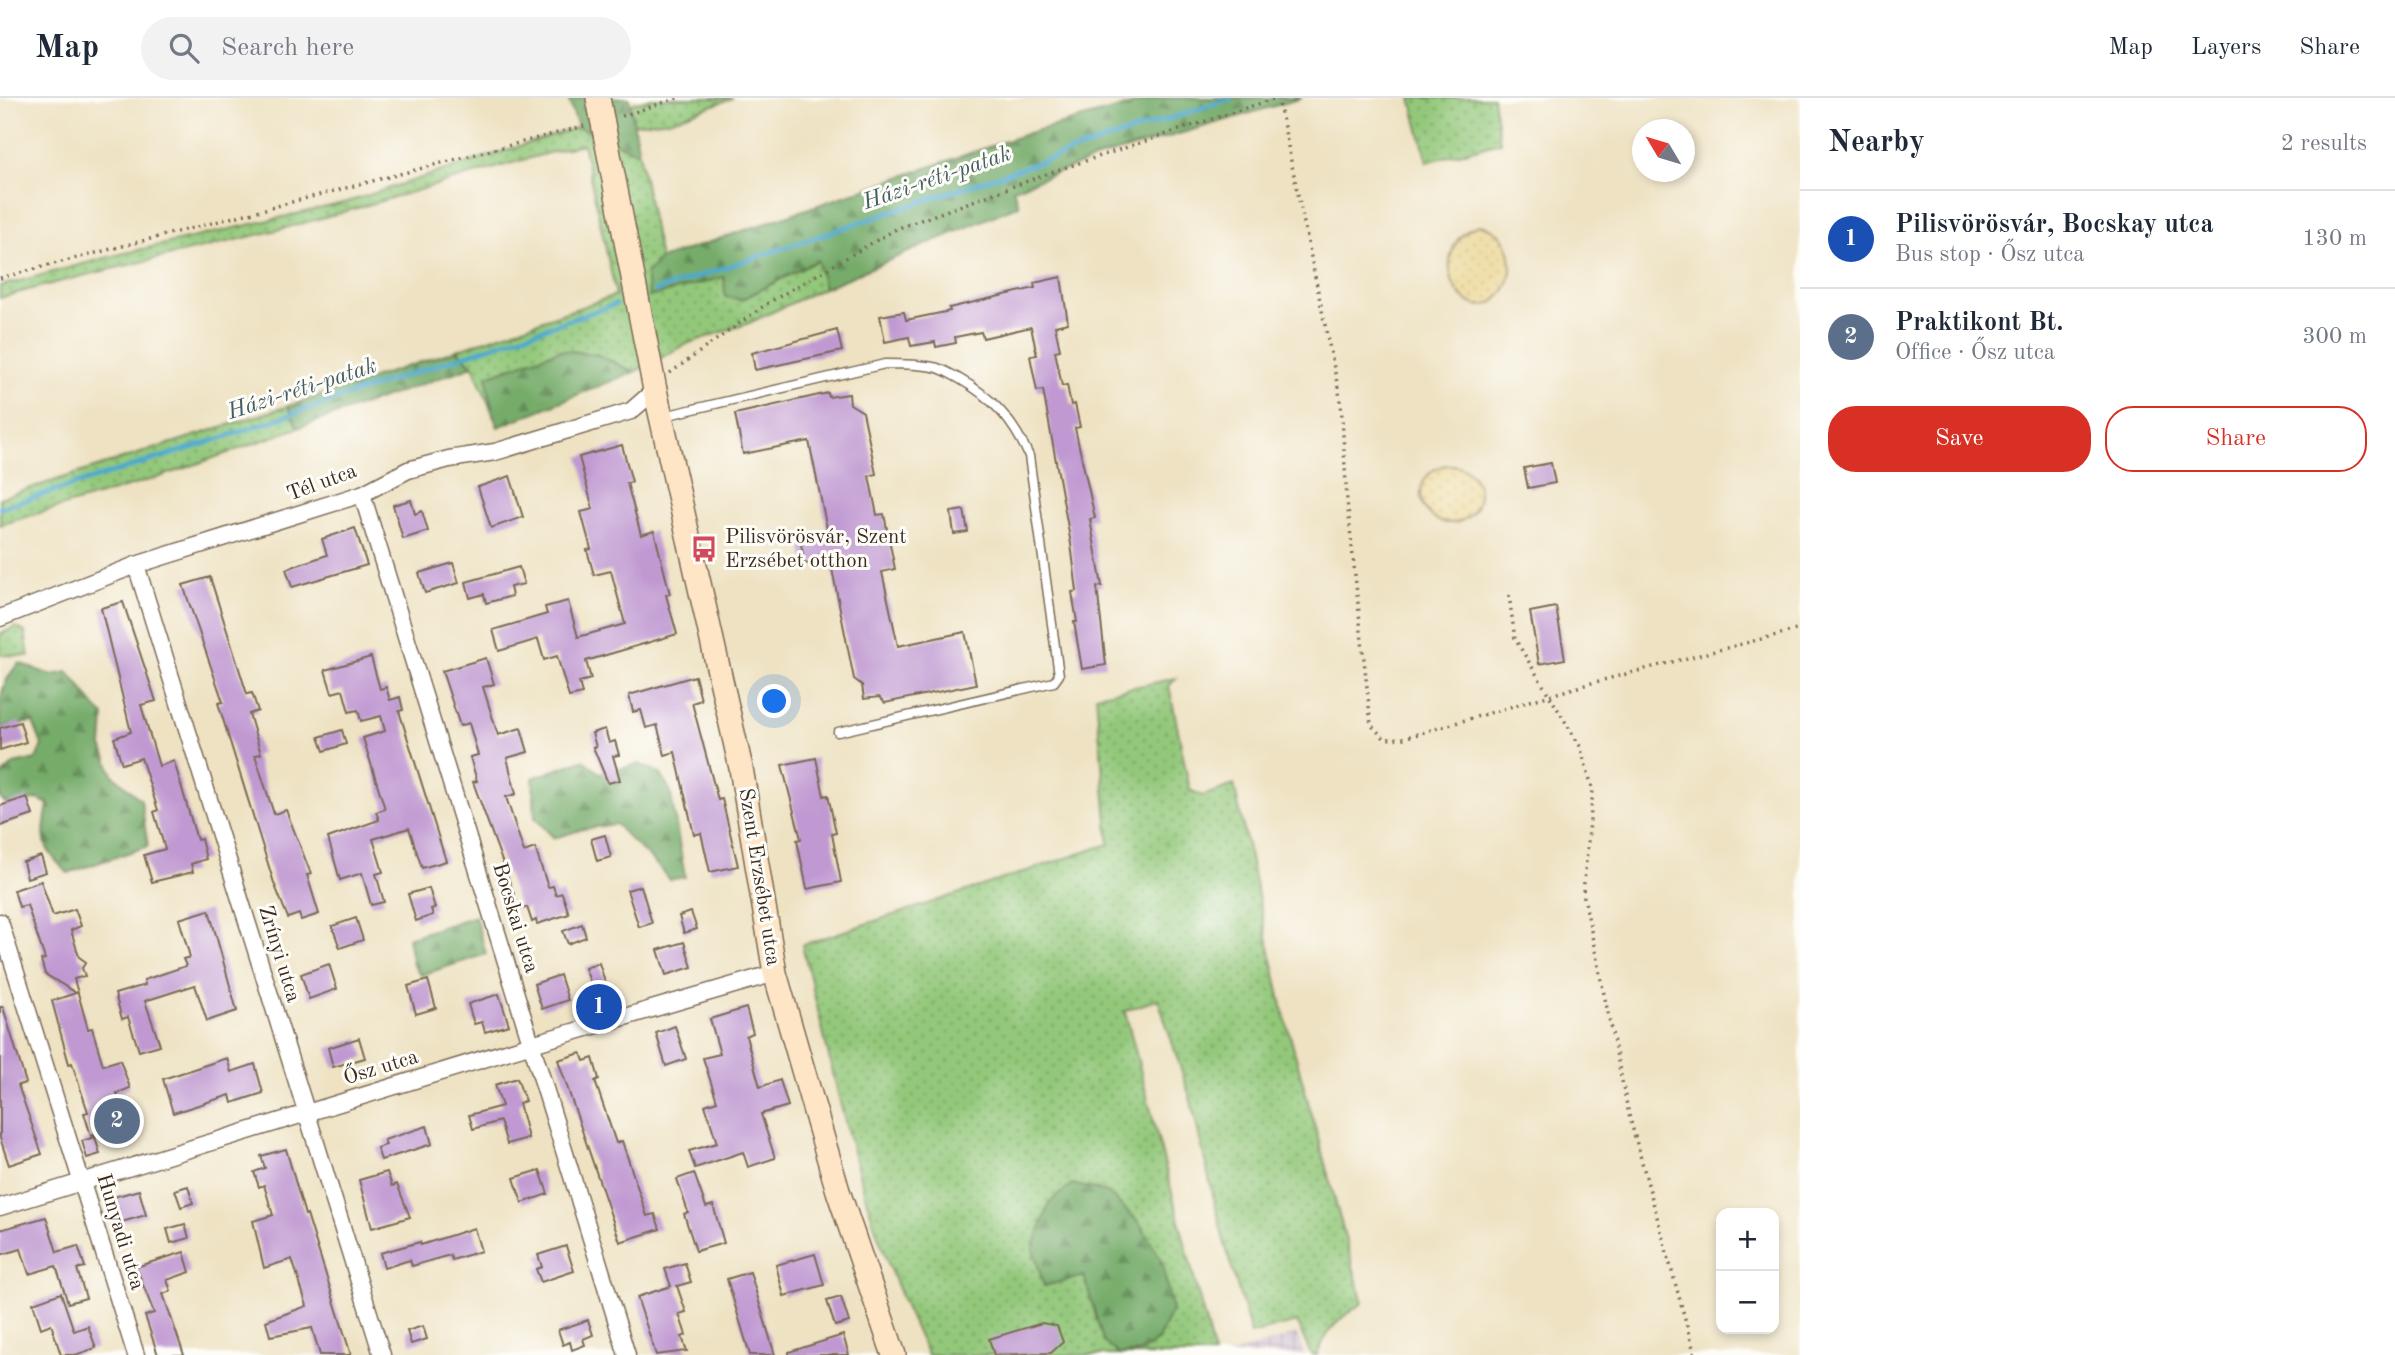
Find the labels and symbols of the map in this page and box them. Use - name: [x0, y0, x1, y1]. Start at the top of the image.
- north arrow: [1632, 119, 1695, 182]
- water label: Házi-réti-patak: [859, 142, 1015, 215]
- water label: Házi-réti-patak: [223, 354, 380, 425]
- street label: Tél utca: [284, 461, 360, 505]
- place label: Pilisvörösvár, Szent Erzsébet otthon: [725, 527, 907, 572]
- bus stop icon: Pilisvörösvár, Szent Erzsébet otthon: [689, 534, 719, 564]
- your location: [757, 684, 791, 718]
- street label: Szent Erzsébet utca: [735, 787, 783, 967]
- street label: Bocskai utca: [488, 860, 542, 976]
- street label: Zrínyi utca: [254, 903, 304, 1005]
- pin: 1: [576, 981, 622, 1033]
- street label: Ősz utca: [340, 1042, 421, 1089]
- pin: 2: [94, 1095, 140, 1147]
- street label: Hunyadi utca: [92, 1171, 148, 1293]

